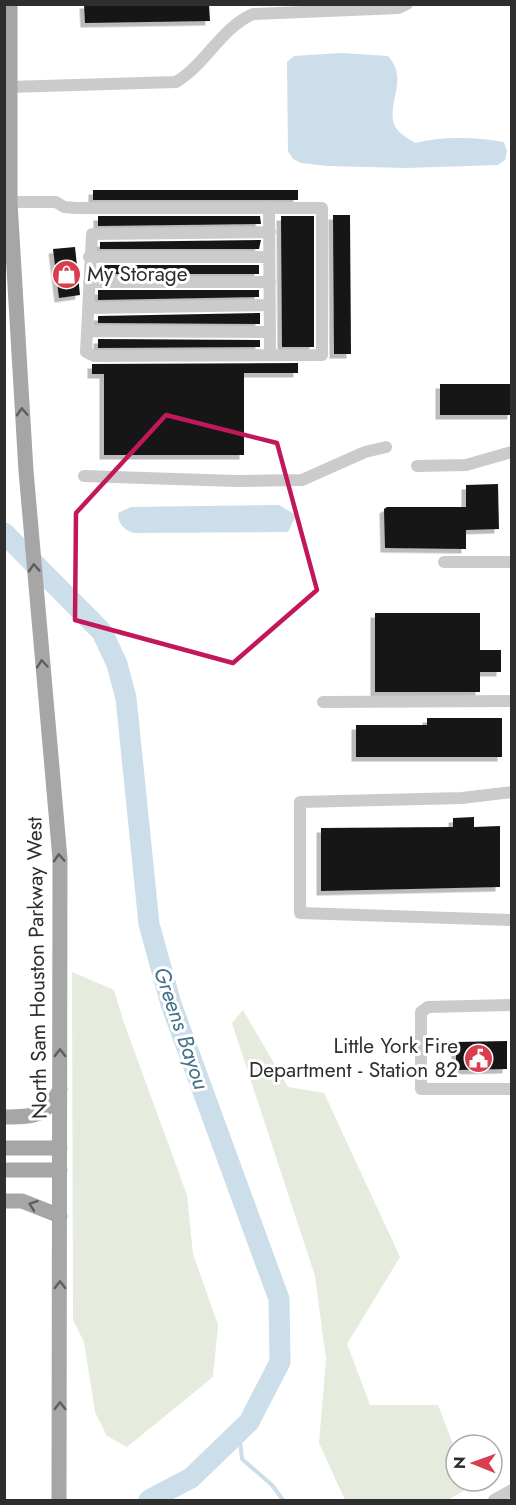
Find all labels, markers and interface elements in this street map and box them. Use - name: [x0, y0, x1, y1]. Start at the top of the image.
- shop icon: My Storage: [50, 258, 82, 290]
- place label: My Storage: [87, 259, 188, 289]
- one-way arrow: [16, 408, 29, 417]
- one-way arrow: [27, 564, 40, 573]
- one-way arrow: [36, 659, 49, 668]
- street label: North Sam Houston Parkway West: [19, 817, 55, 1119]
- one-way arrow: [53, 853, 66, 862]
- water label: Greens Bayou: [146, 962, 218, 1094]
- place label: Little York Fire Department - Station 82: [249, 1031, 458, 1085]
- public building icon: Little York Fire Department - Station 82: [463, 1042, 495, 1074]
- one-way arrow: [54, 1048, 66, 1057]
- one-way arrow: [28, 1200, 39, 1213]
- one-way arrow: [54, 1281, 66, 1290]
- one-way arrow: [54, 1402, 66, 1411]
- north arrow: [444, 1433, 504, 1493]
- text: N: [448, 1456, 471, 1469]

